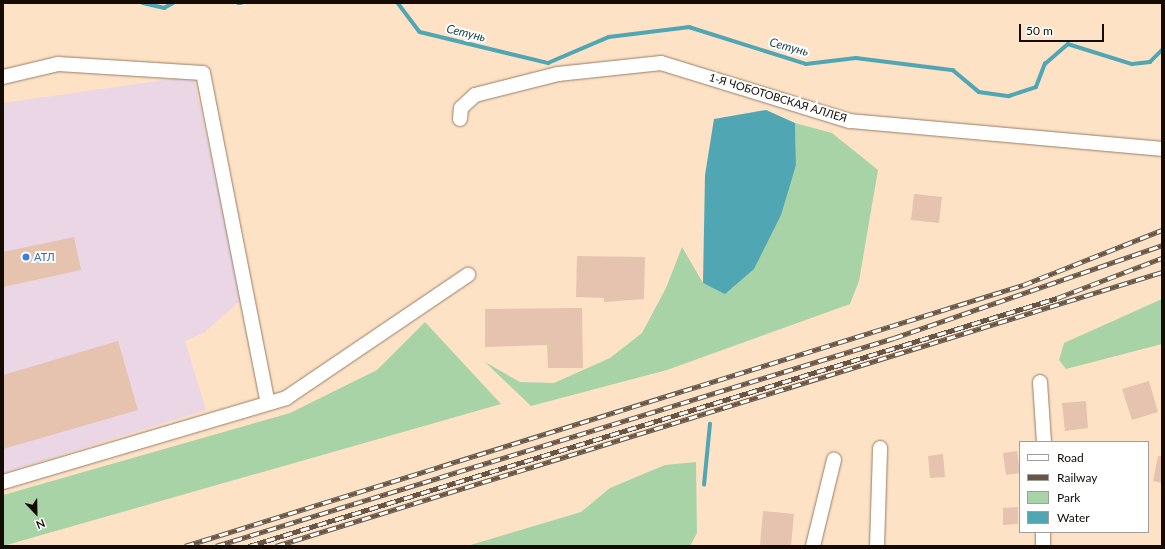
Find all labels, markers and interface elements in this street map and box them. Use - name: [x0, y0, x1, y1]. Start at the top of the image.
- scale bar: [1021, 16, 1106, 42]
- water label: Сетунь: [445, 21, 487, 45]
- text: 50 m: [1026, 23, 1053, 38]
- water label: Сетунь: [768, 35, 810, 59]
- street label: 1-Я ЧОБОТОВСКАЯ АЛЛЕЯ: [707, 71, 849, 125]
- place label: АТЛ: [34, 250, 55, 264]
- marker: АТЛ: [21, 252, 31, 262]
- legend: [1019, 441, 1149, 533]
- text: Road: [1057, 450, 1084, 465]
- text: Railway: [1057, 470, 1097, 485]
- text: Park: [1057, 490, 1080, 505]
- north arrow: [16, 493, 56, 533]
- text: Water: [1057, 510, 1090, 525]
- text: N: [34, 517, 47, 532]

